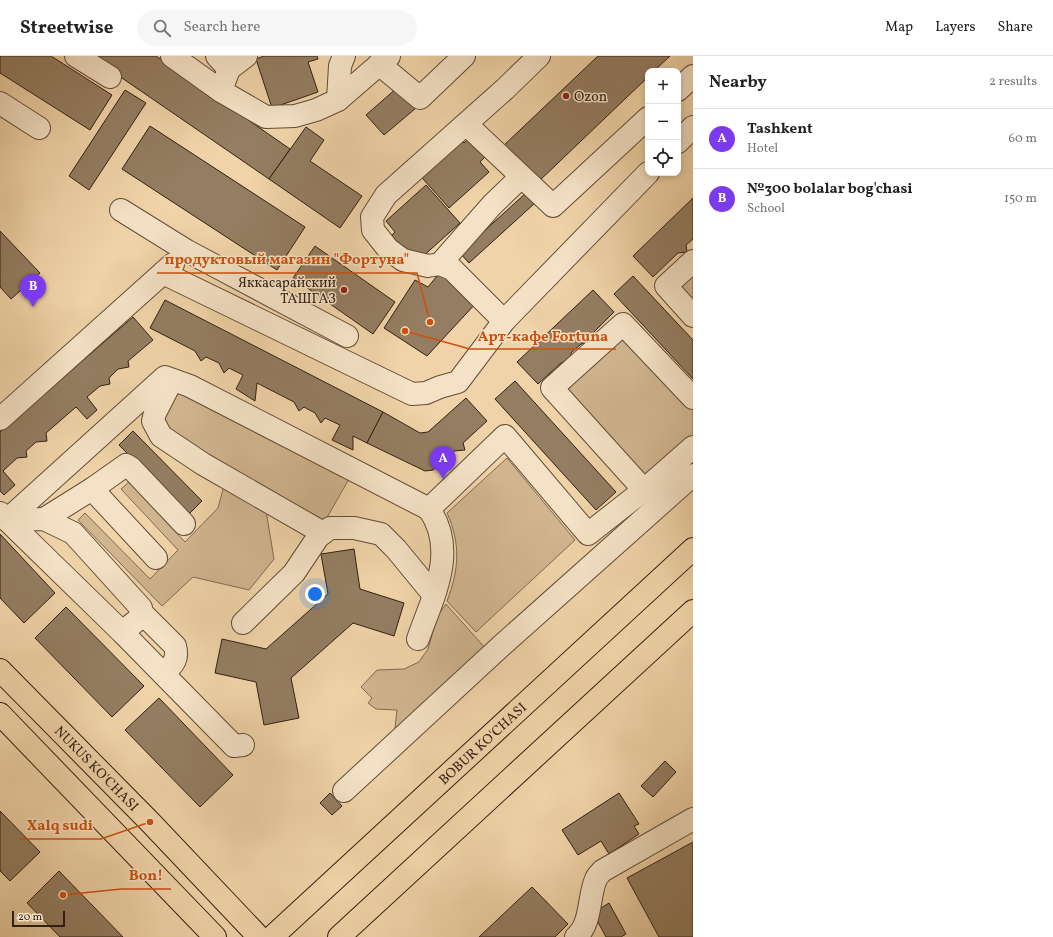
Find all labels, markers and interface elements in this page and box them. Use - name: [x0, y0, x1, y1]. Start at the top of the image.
- search box: [137, 10, 417, 46]
- text: Streetwise: [20, 15, 113, 41]
- icon: search: [151, 17, 173, 39]
- text: Search here: [183, 17, 260, 38]
- text: Map: [885, 18, 913, 37]
- text: Layers: [935, 18, 975, 37]
- text: Share: [997, 18, 1033, 37]
- map controls: [645, 68, 681, 176]
- button: +: [645, 68, 681, 104]
- text: Nearby: [709, 71, 767, 94]
- text: 2 results: [989, 73, 1037, 91]
- place label: Ozon: [574, 88, 607, 107]
- marker: Ozon: [561, 91, 571, 101]
- button: −: [645, 104, 681, 140]
- text: Tashkent: [747, 119, 813, 140]
- text: A: [717, 130, 727, 148]
- text: 60 m: [1009, 130, 1037, 148]
- button: locate: [645, 140, 681, 176]
- text: Hotel: [747, 140, 778, 158]
- text: №300 bolalar bog'chasi: [747, 179, 913, 200]
- text: B: [718, 190, 726, 208]
- text: 150 m: [1004, 190, 1037, 208]
- text: School: [747, 200, 785, 218]
- callout: продуктовый магазин "Фортуна": [157, 246, 417, 273]
- text: продуктовый магазин "Фортуна": [165, 250, 409, 271]
- pin: B: [20, 274, 46, 307]
- place label: Яккасарайский ТАШГАЗ: [238, 274, 336, 309]
- marker: Яккасарайский ТАШГАЗ: [339, 285, 349, 295]
- callout: Арт-кафе Fortuna: [470, 322, 616, 349]
- text: Арт-кафе Fortuna: [478, 327, 608, 348]
- pin: A: [430, 446, 456, 479]
- your location: [305, 584, 325, 604]
- street label: BOBUR KO'CHASI: [435, 699, 532, 790]
- street label: NUKUS KO'CHASI: [49, 722, 142, 816]
- callout: Xalq sudi: [19, 812, 101, 839]
- text: Xalq sudi: [27, 816, 93, 837]
- callout: Bon!: [121, 862, 171, 889]
- text: Bon!: [129, 866, 163, 887]
- scale bar: [12, 909, 65, 928]
- text: 20 m: [18, 910, 42, 925]

